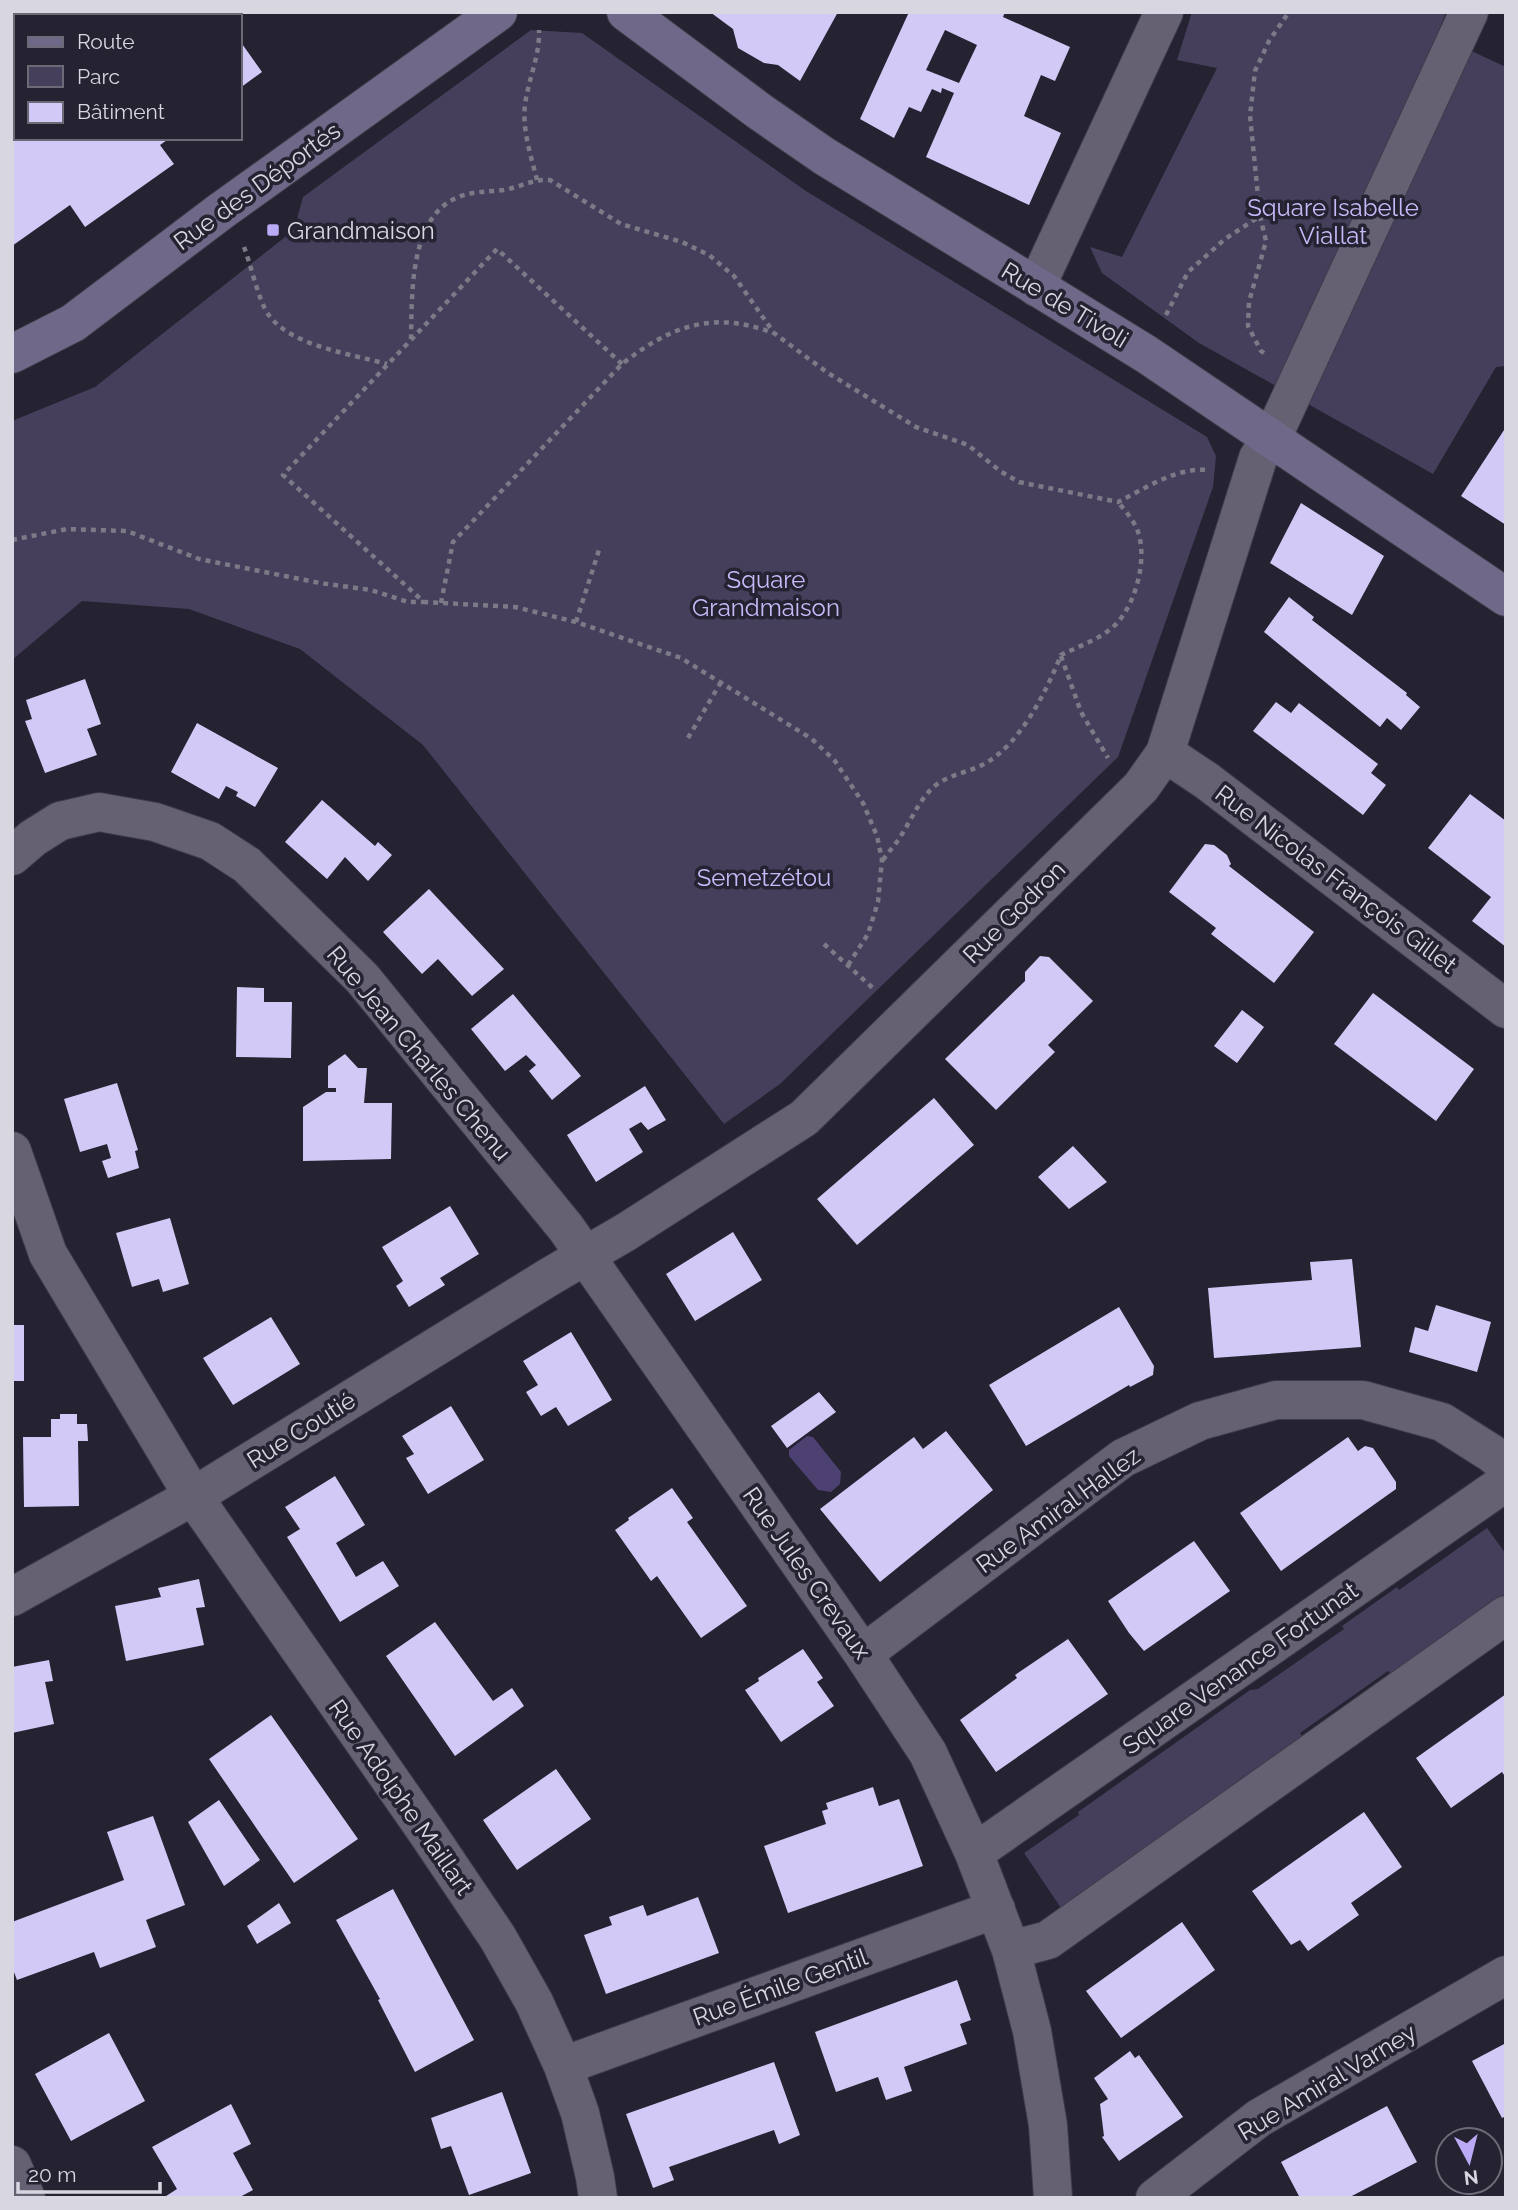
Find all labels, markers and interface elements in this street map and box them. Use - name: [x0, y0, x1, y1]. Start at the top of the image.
- legend: [14, 14, 242, 140]
- text: Route: [77, 29, 135, 54]
- text: Parc: [77, 64, 120, 89]
- text: Bâtiment: [77, 99, 165, 124]
- street label: Rue des Déportés: [168, 116, 346, 256]
- park label: Square Isabelle Viallat: [1247, 193, 1419, 250]
- place label: Grandmaison: [287, 216, 435, 245]
- marker: Grandmaison: [265, 222, 281, 238]
- street label: Rue de Tivoli: [996, 256, 1134, 354]
- park label: Square Grandmaison: [692, 565, 840, 622]
- street label: Rue Nicolas François Gillet: [1210, 779, 1462, 979]
- street label: Rue Godron: [957, 855, 1071, 969]
- park label: Semetzétou: [697, 863, 831, 892]
- street label: Rue Jean Charles Chenu: [321, 940, 517, 1166]
- street label: Rue Coutié: [241, 1385, 361, 1475]
- street label: Rue Amiral Hallez: [970, 1441, 1146, 1579]
- street label: Rue Jules Crevaux: [737, 1481, 877, 1665]
- street label: Square Venance Fortunat: [1117, 1576, 1363, 1760]
- street label: Rue Adolphe Maillart: [323, 1694, 479, 1900]
- street label: Rue Émile Gentil: [689, 1942, 872, 2032]
- street label: Rue Amiral Varney: [1233, 2017, 1421, 2147]
- north arrow: [1434, 2126, 1504, 2196]
- scale bar: [18, 2150, 159, 2194]
- text: 20 m: [28, 2162, 76, 2187]
- text: N: [1463, 2166, 1480, 2190]

